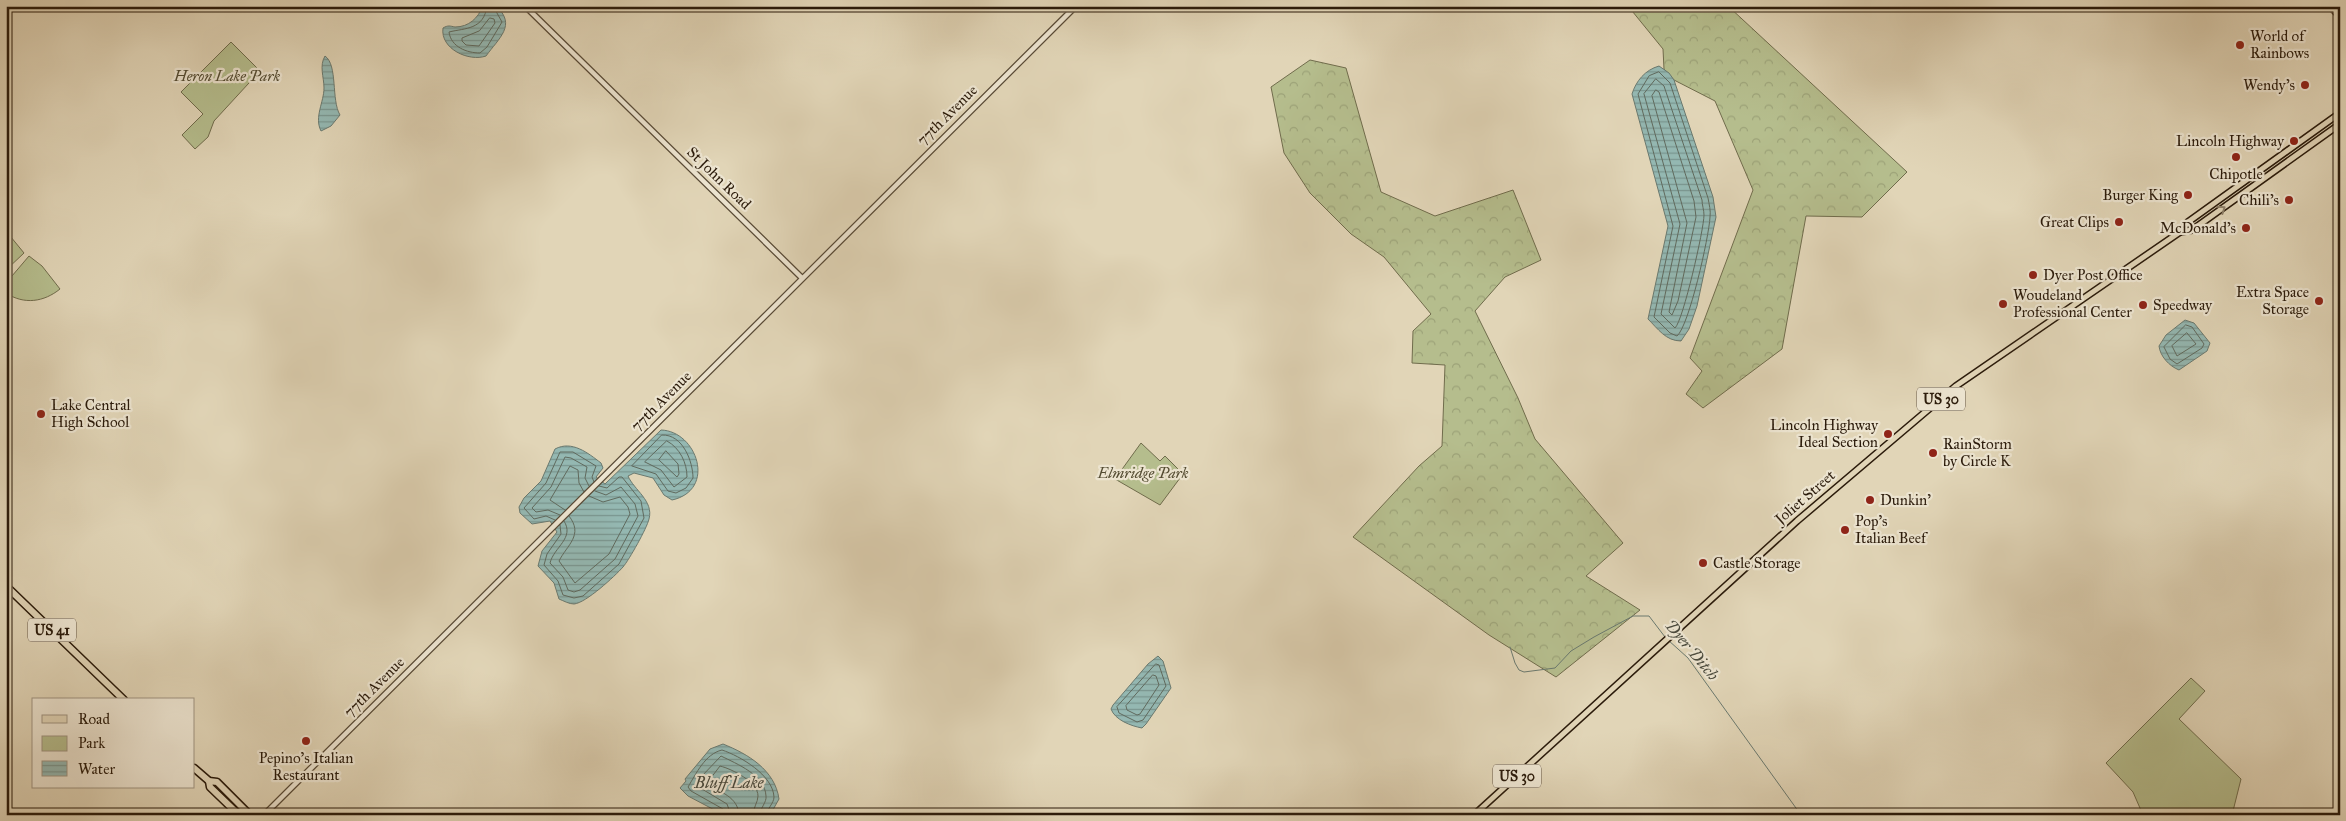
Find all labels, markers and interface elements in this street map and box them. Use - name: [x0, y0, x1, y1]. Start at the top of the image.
- place label: World of Rainbows: [2250, 27, 2309, 62]
- marker: World of Rainbows: [2234, 39, 2246, 51]
- park label: Heron Lake Park: [173, 67, 280, 85]
- place label: Wendy's: [2243, 76, 2295, 94]
- marker: Wendy's: [2299, 79, 2311, 91]
- street label: 77th Avenue: [913, 81, 981, 149]
- place label: Lincoln Highway: [2176, 132, 2285, 150]
- marker: Lincoln Highway: [2288, 135, 2300, 147]
- street label: St John Road: [682, 143, 755, 214]
- marker: Chipotle: [2230, 151, 2242, 163]
- place label: Chipotle: [2209, 165, 2263, 183]
- place label: Burger King: [2102, 186, 2179, 204]
- marker: Burger King: [2182, 189, 2194, 201]
- place label: Chili's: [2239, 191, 2279, 209]
- marker: Chili's: [2283, 194, 2295, 206]
- one-way arrow: [2216, 206, 2226, 215]
- place label: Great Clips: [2040, 213, 2109, 231]
- marker: Great Clips: [2113, 216, 2125, 228]
- place label: McDonald's: [2160, 219, 2236, 237]
- marker: McDonald's: [2240, 222, 2252, 234]
- place label: Dyer Post Office: [2043, 266, 2143, 284]
- marker: Dyer Post Office: [2027, 269, 2039, 281]
- place label: Extra Space Storage: [2236, 283, 2309, 318]
- place label: Woudeland Professional Center: [2013, 286, 2132, 321]
- marker: Extra Space Storage: [2313, 295, 2325, 307]
- place label: Speedway: [2153, 296, 2213, 314]
- marker: Woudeland Professional Center: [1997, 298, 2009, 310]
- marker: Speedway: [2137, 299, 2149, 311]
- street label: 77th Avenue: [627, 367, 695, 435]
- road number: US 30: [1917, 388, 1965, 410]
- place label: Lake Central High School: [51, 396, 132, 431]
- marker: Lake Central High School: [35, 408, 47, 420]
- place label: Lincoln Highway Ideal Section: [1770, 416, 1879, 451]
- marker: Lincoln Highway Ideal Section: [1882, 428, 1894, 440]
- place label: RainStorm by Circle K: [1943, 435, 2012, 470]
- marker: RainStorm by Circle K: [1927, 447, 1939, 459]
- park label: Elmridge Park: [1097, 464, 1189, 482]
- street label: Joliet Street: [1770, 466, 1840, 530]
- place label: Dunkin': [1880, 491, 1931, 509]
- marker: Dunkin': [1864, 494, 1876, 506]
- place label: Pop's Italian Beef: [1855, 512, 1929, 547]
- marker: Pop's Italian Beef: [1839, 524, 1851, 536]
- place label: Castle Storage: [1713, 554, 1801, 572]
- marker: Castle Storage: [1697, 557, 1709, 569]
- water label: Dyer Ditch: [1661, 616, 1723, 684]
- road number: US 41: [28, 618, 76, 642]
- street label: 77th Avenue: [340, 653, 408, 721]
- legend: [32, 698, 195, 788]
- text: Road: [78, 710, 110, 728]
- text: Park: [78, 734, 105, 752]
- marker: Pepino's Italian Restaurant: [300, 735, 312, 747]
- place label: Pepino's Italian Restaurant: [259, 749, 353, 784]
- text: Water: [78, 760, 115, 778]
- road number: US 30: [1493, 764, 1541, 788]
- water label: Bluff Lake: [694, 773, 765, 793]

